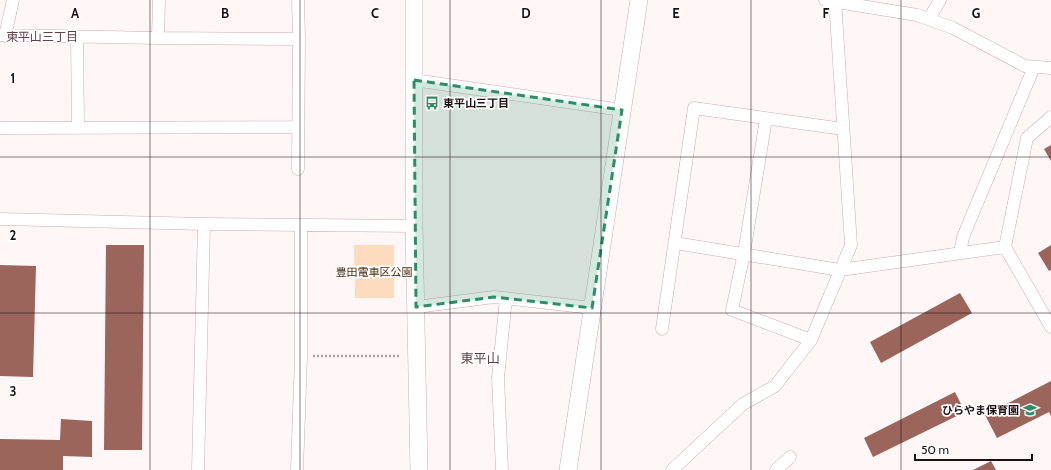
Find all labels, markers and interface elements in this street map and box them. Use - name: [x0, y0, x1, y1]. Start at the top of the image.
- text: A: [71, 5, 80, 21]
- text: B: [221, 5, 229, 21]
- text: C: [371, 5, 379, 21]
- text: D: [521, 5, 531, 21]
- text: E: [672, 5, 680, 21]
- text: F: [823, 5, 830, 21]
- text: G: [972, 5, 981, 21]
- district label: 東平山三丁目: [6, 29, 78, 44]
- text: 1: [11, 70, 15, 86]
- bus stop icon: 東平山三丁目: [424, 95, 440, 111]
- place label: 東平山三丁目: [443, 96, 509, 110]
- text: 2: [10, 227, 17, 243]
- park label: 豊田電車区公園: [336, 265, 413, 279]
- district label: 東平山: [460, 350, 500, 366]
- text: 3: [9, 383, 17, 399]
- school or university icon: ひらやま保育園: [1022, 402, 1038, 418]
- place label: ひらやま保育園: [942, 403, 1019, 417]
- scale bar: [915, 436, 1032, 462]
- text: 50 m: [921, 442, 949, 457]

